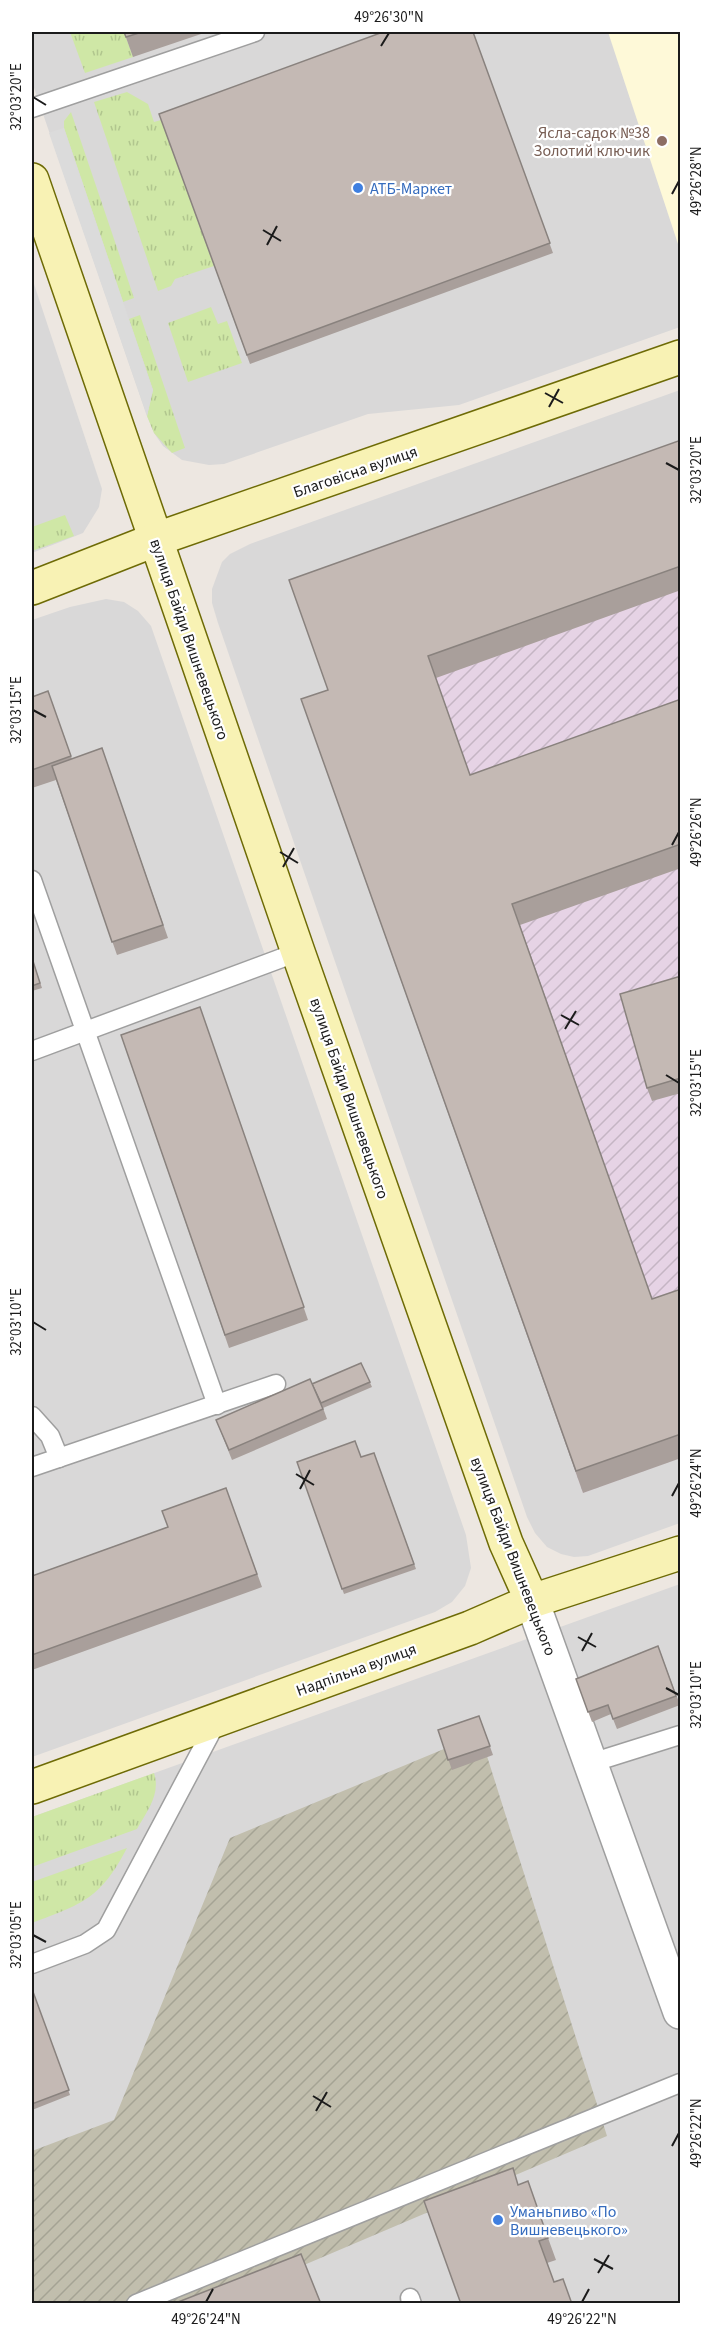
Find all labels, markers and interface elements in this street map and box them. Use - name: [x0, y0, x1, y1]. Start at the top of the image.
- text: 49°26'30"N: [354, 7, 424, 28]
- text: 32°03'20"E: [6, 63, 27, 131]
- place label: Ясла-садок №38 Золотий ключик: [534, 122, 650, 162]
- marker: Ясла-садок №38 Золотий ключик: [655, 134, 669, 148]
- text: 49°26'28"N: [686, 146, 707, 216]
- place label: АТБ-Маркет: [370, 178, 452, 200]
- marker: АТБ-Маркет: [351, 181, 365, 195]
- text: 32°03'20"E: [686, 436, 707, 504]
- street label: Благовісна вулиця: [290, 440, 420, 504]
- street label: вулиця Байди Вишневецького: [144, 536, 234, 743]
- text: 32°03'15"E: [6, 676, 27, 744]
- text: 49°26'26"N: [686, 797, 707, 867]
- street label: вулиця Байди Вишневецького: [304, 995, 394, 1202]
- text: 32°03'15"E: [686, 1049, 707, 1117]
- text: 32°03'10"E: [6, 1288, 27, 1356]
- text: 49°26'24"N: [686, 1448, 707, 1518]
- street label: вулиця Байди Вишневецького: [465, 1454, 561, 1659]
- street label: Надпільна вулиця: [293, 1638, 420, 1702]
- text: 32°03'10"E: [686, 1661, 707, 1729]
- text: 32°03'05"E: [6, 1901, 27, 1969]
- text: 49°26'22"N: [686, 2098, 707, 2168]
- place label: Уманьпиво «По Вишневецького»: [510, 2201, 628, 2241]
- marker: Уманьпиво «По Вишневецького»: [491, 2213, 505, 2227]
- text: 49°26'24"N: [171, 2309, 241, 2330]
- text: 49°26'22"N: [547, 2309, 617, 2330]

